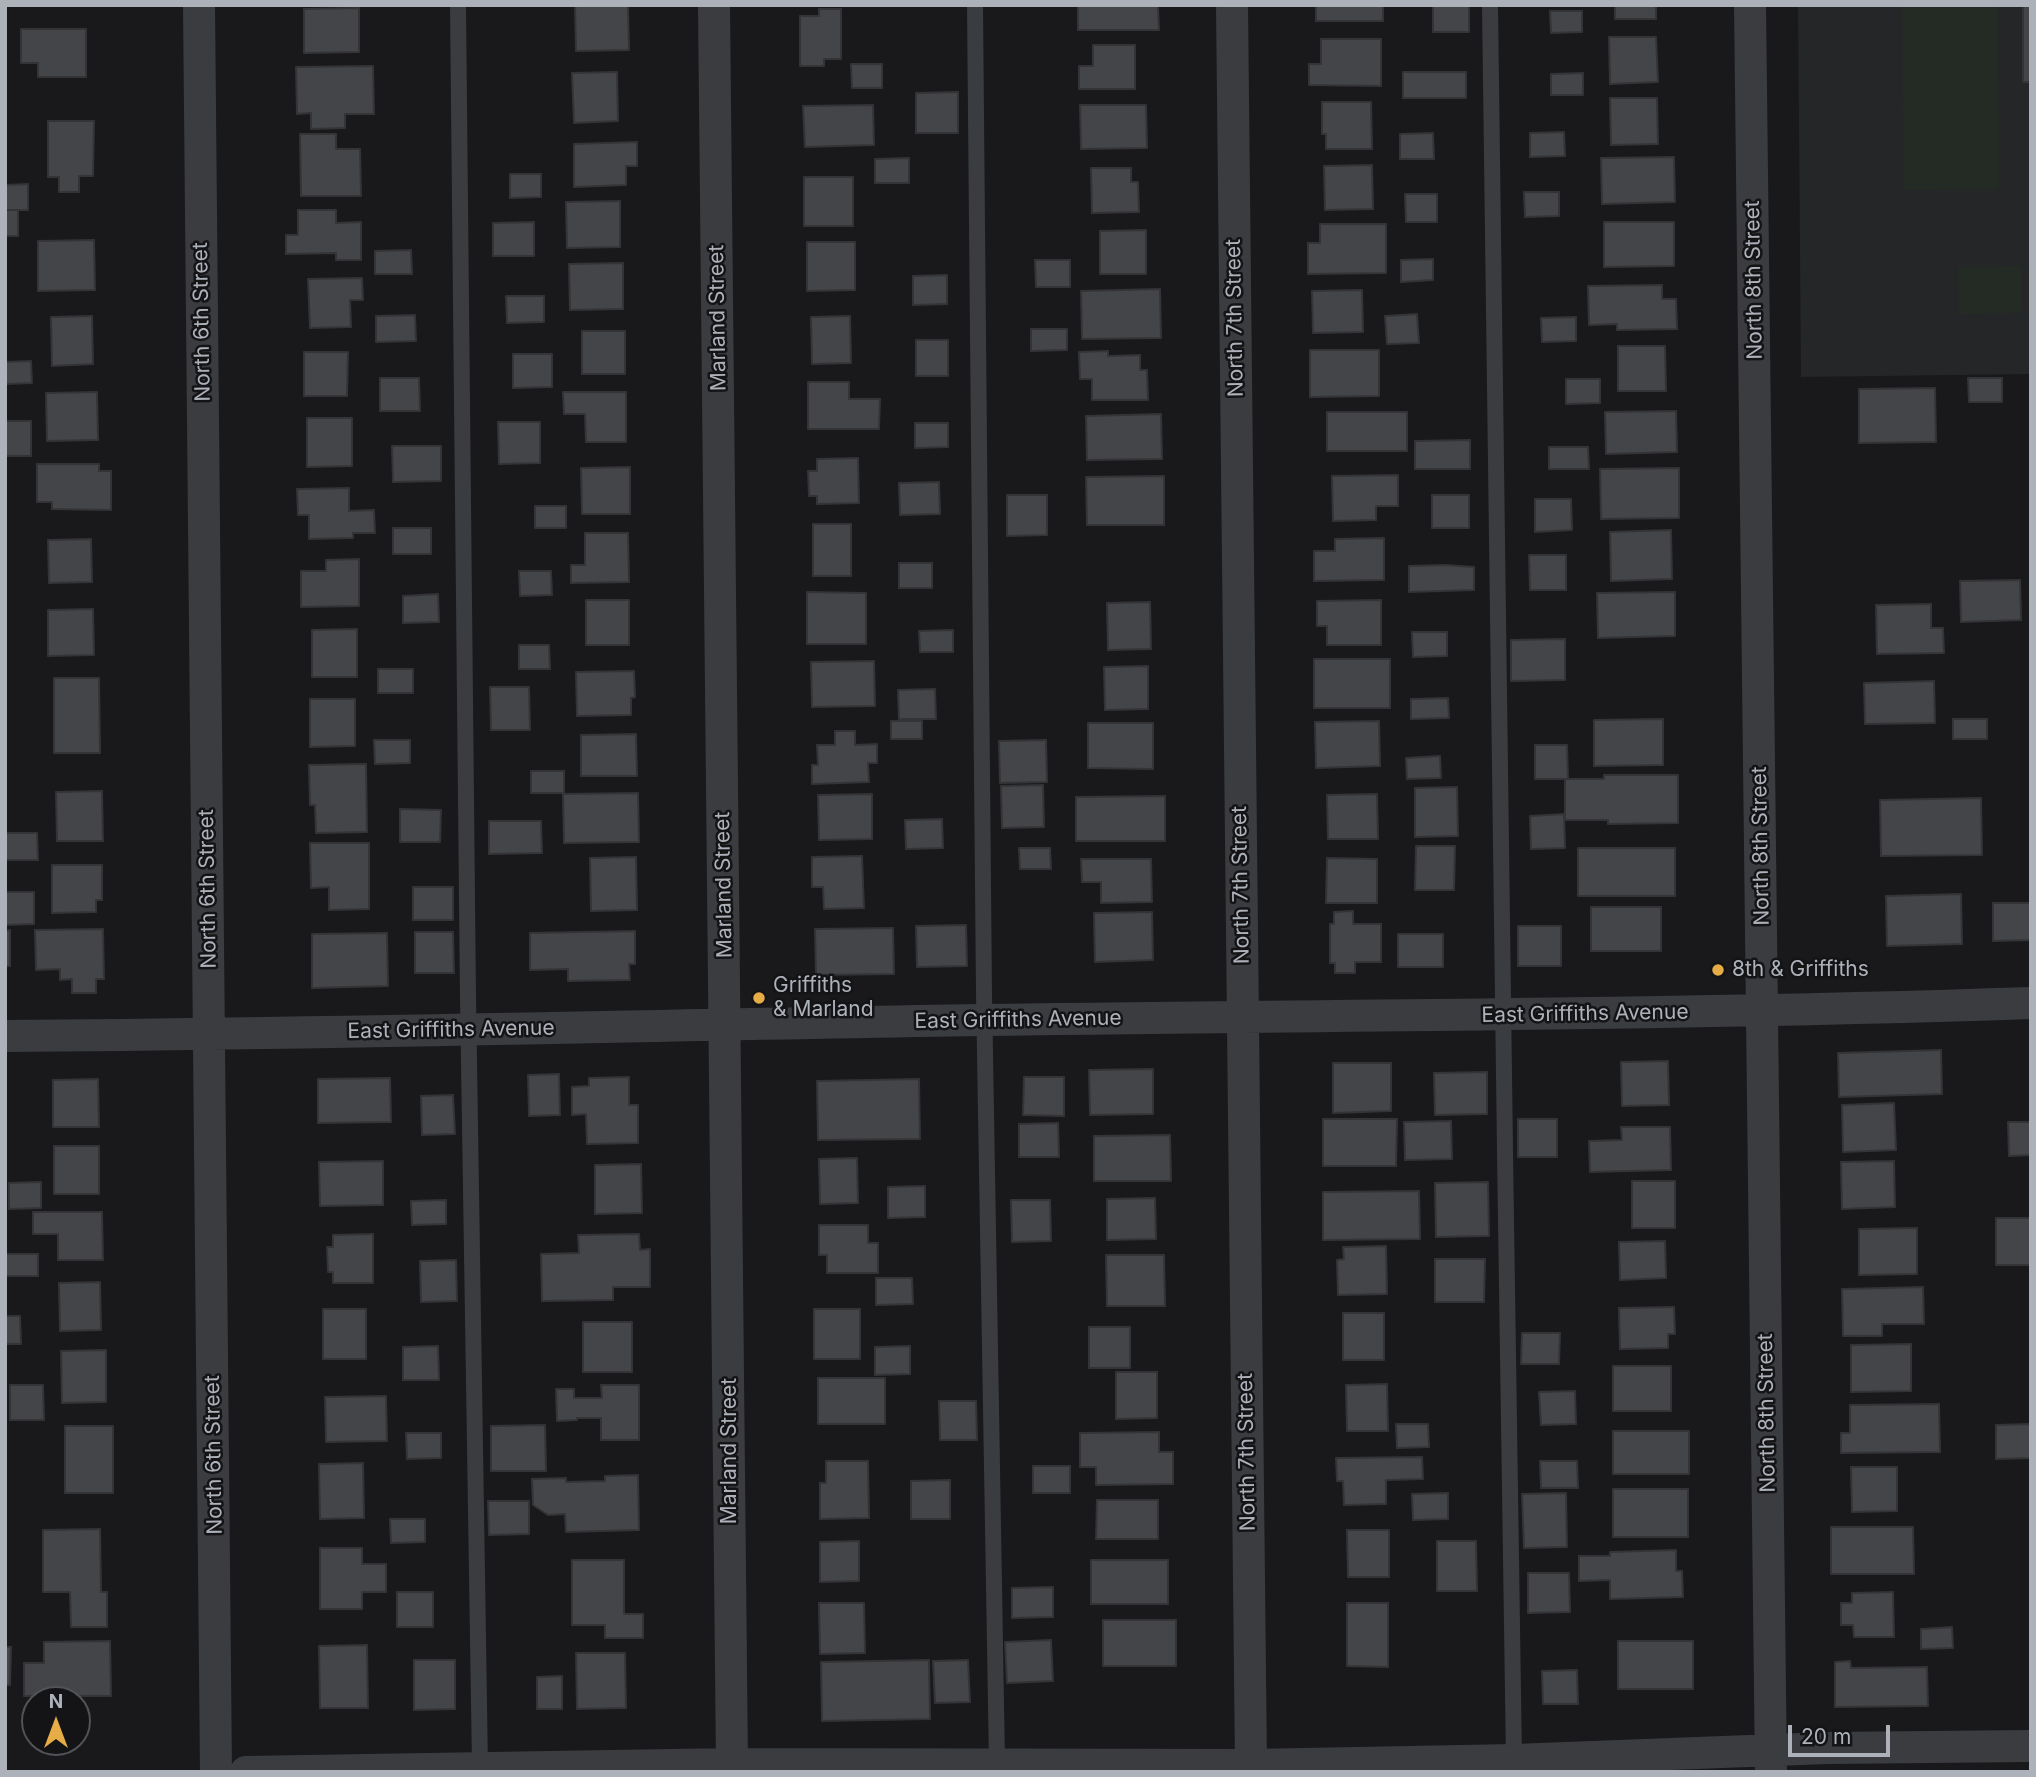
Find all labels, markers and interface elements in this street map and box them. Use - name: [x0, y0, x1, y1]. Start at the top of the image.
- street label: North 8th Street: [1740, 200, 1768, 360]
- street label: North 7th Street: [1221, 239, 1249, 397]
- street label: North 6th Street: [188, 242, 216, 402]
- street label: Marland Street: [704, 245, 732, 391]
- street label: North 8th Street: [1747, 766, 1775, 926]
- street label: North 7th Street: [1227, 806, 1255, 964]
- street label: North 6th Street: [194, 809, 222, 969]
- street label: Marland Street: [710, 812, 738, 958]
- place label: 8th & Griffiths: [1732, 957, 1869, 983]
- marker: 8th & Griffiths: [1710, 962, 1726, 978]
- place label: Griffiths & Marland: [773, 973, 874, 1023]
- marker: Griffiths & Marland: [751, 990, 767, 1006]
- street label: East Griffiths Avenue: [1481, 1000, 1689, 1028]
- street label: East Griffiths Avenue: [914, 1006, 1122, 1034]
- street label: East Griffiths Avenue: [347, 1016, 555, 1044]
- street label: North 8th Street: [1753, 1333, 1781, 1493]
- street label: North 7th Street: [1233, 1373, 1261, 1531]
- street label: North 6th Street: [200, 1375, 228, 1535]
- street label: Marland Street: [717, 1378, 743, 1524]
- north arrow: [21, 1686, 91, 1756]
- text: N: [49, 1690, 63, 1713]
- scale bar: [1791, 1710, 1892, 1754]
- text: 20 m: [1801, 1724, 1851, 1749]

